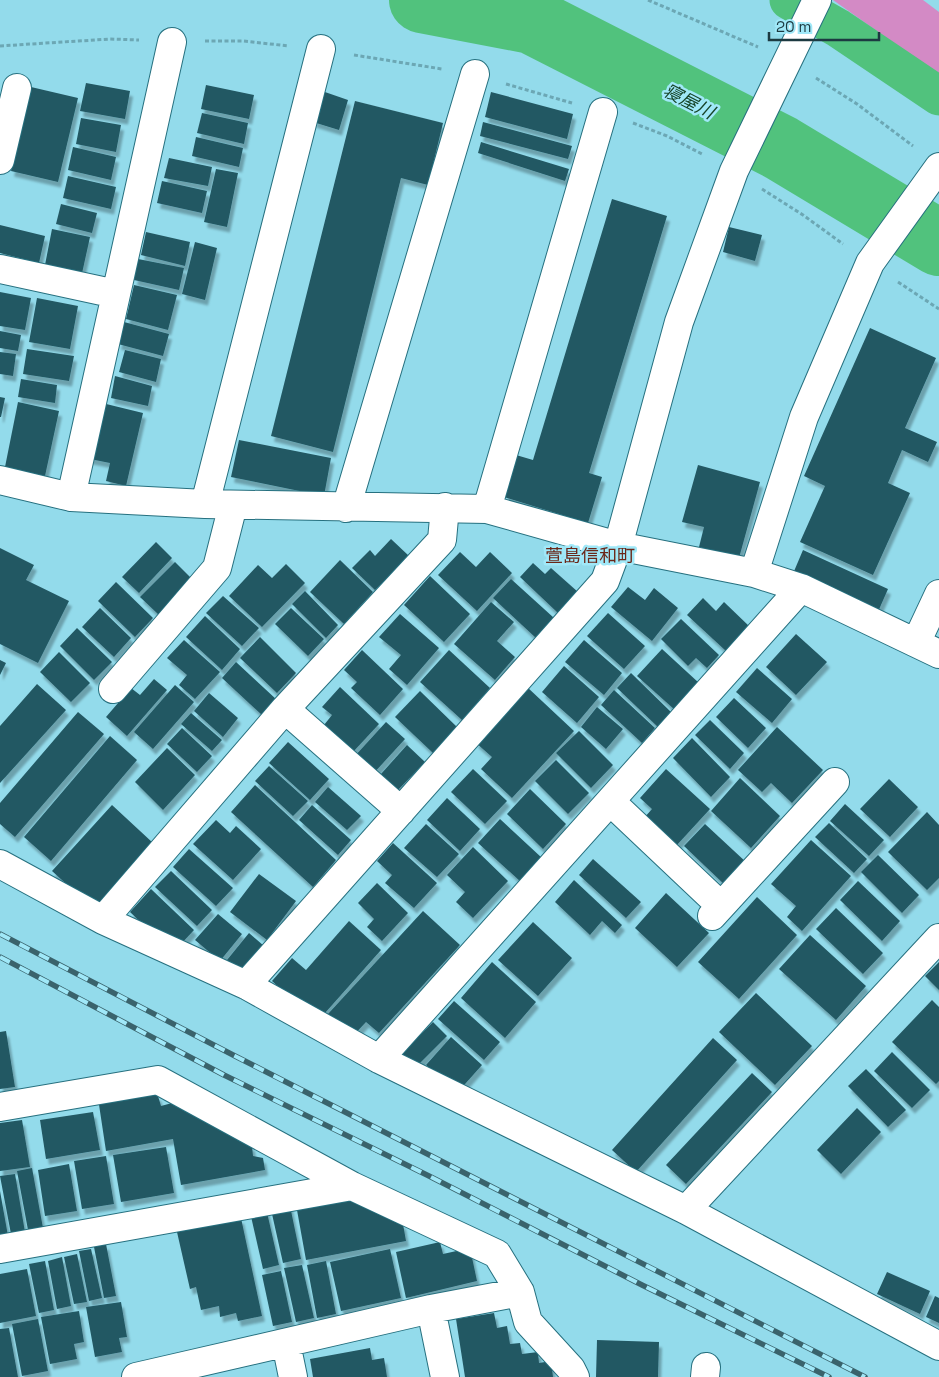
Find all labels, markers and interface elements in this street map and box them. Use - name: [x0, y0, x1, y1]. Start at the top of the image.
- scale bar: [769, 10, 879, 42]
- text: 20 m: [776, 17, 811, 36]
- water label: 寝屋川: [660, 78, 720, 124]
- district label: 萱島信和町: [545, 544, 635, 567]

